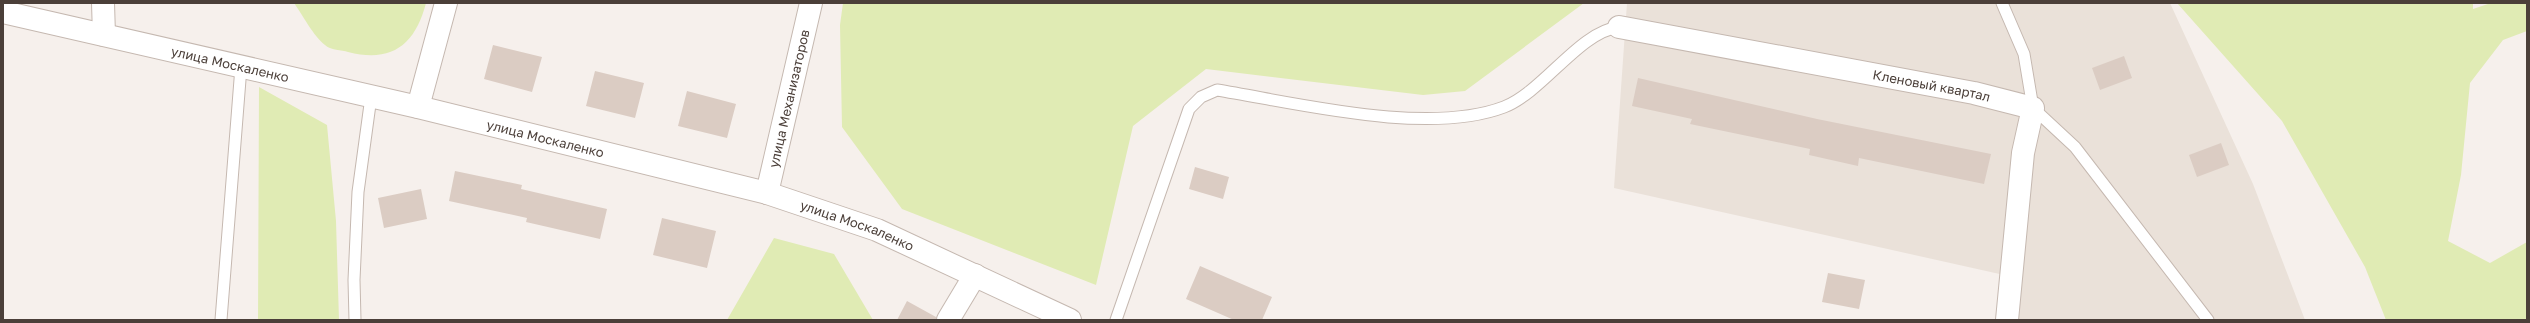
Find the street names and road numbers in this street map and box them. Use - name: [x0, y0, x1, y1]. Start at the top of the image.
- street label: улица Механизаторов: [765, 28, 813, 169]
- street label: улица Москаленко: [170, 43, 291, 85]
- street label: Кленовый квартал: [1871, 66, 1992, 105]
- street label: улица Москаленко: [485, 116, 606, 161]
- street label: улица Москаленко: [798, 197, 917, 254]

